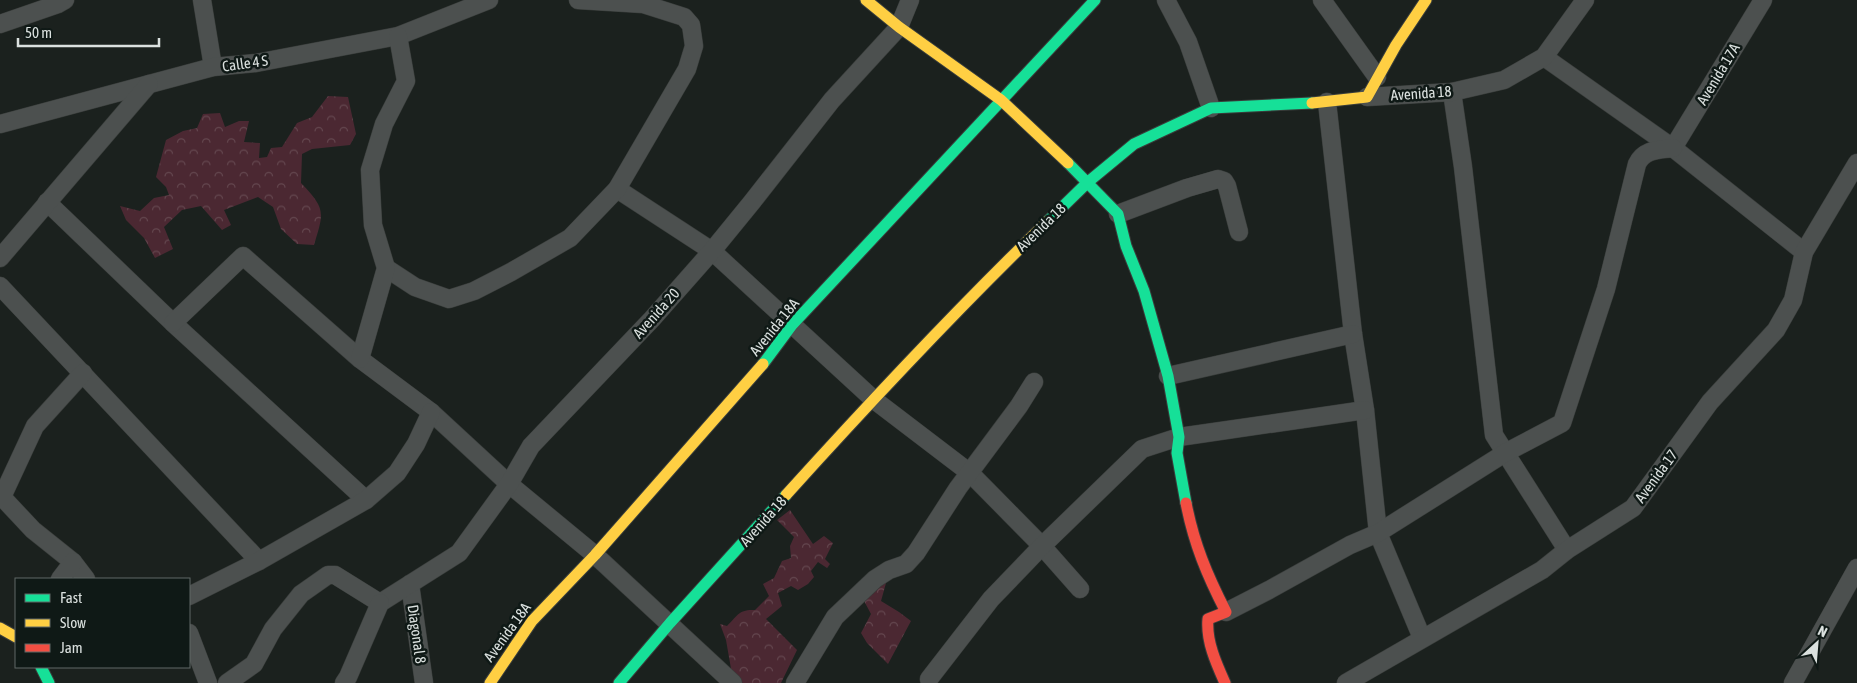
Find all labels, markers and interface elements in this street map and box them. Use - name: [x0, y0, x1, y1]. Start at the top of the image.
- scale bar: [18, 15, 159, 47]
- text: 50 m: [25, 24, 52, 41]
- street label: Avenida 17A: [1693, 40, 1743, 108]
- street label: Calle 4 S: [221, 51, 269, 75]
- street label: Avenida 18: [1390, 82, 1452, 104]
- street label: Avenida 18: [1013, 200, 1069, 254]
- street label: Avenida 20: [629, 285, 683, 341]
- street label: Avenida 18A: [746, 295, 803, 359]
- street label: Avenida 17: [1631, 446, 1681, 506]
- street label: Avenida 18: [736, 493, 790, 549]
- legend: [15, 578, 190, 668]
- text: Fast: [60, 589, 82, 606]
- street label: Avenida 18A: [480, 599, 534, 665]
- street label: Diagonal 8: [404, 603, 430, 665]
- text: Slow: [60, 614, 86, 631]
- north arrow: [1792, 618, 1842, 668]
- text: N: [1815, 622, 1830, 640]
- text: Jam: [60, 639, 83, 656]

